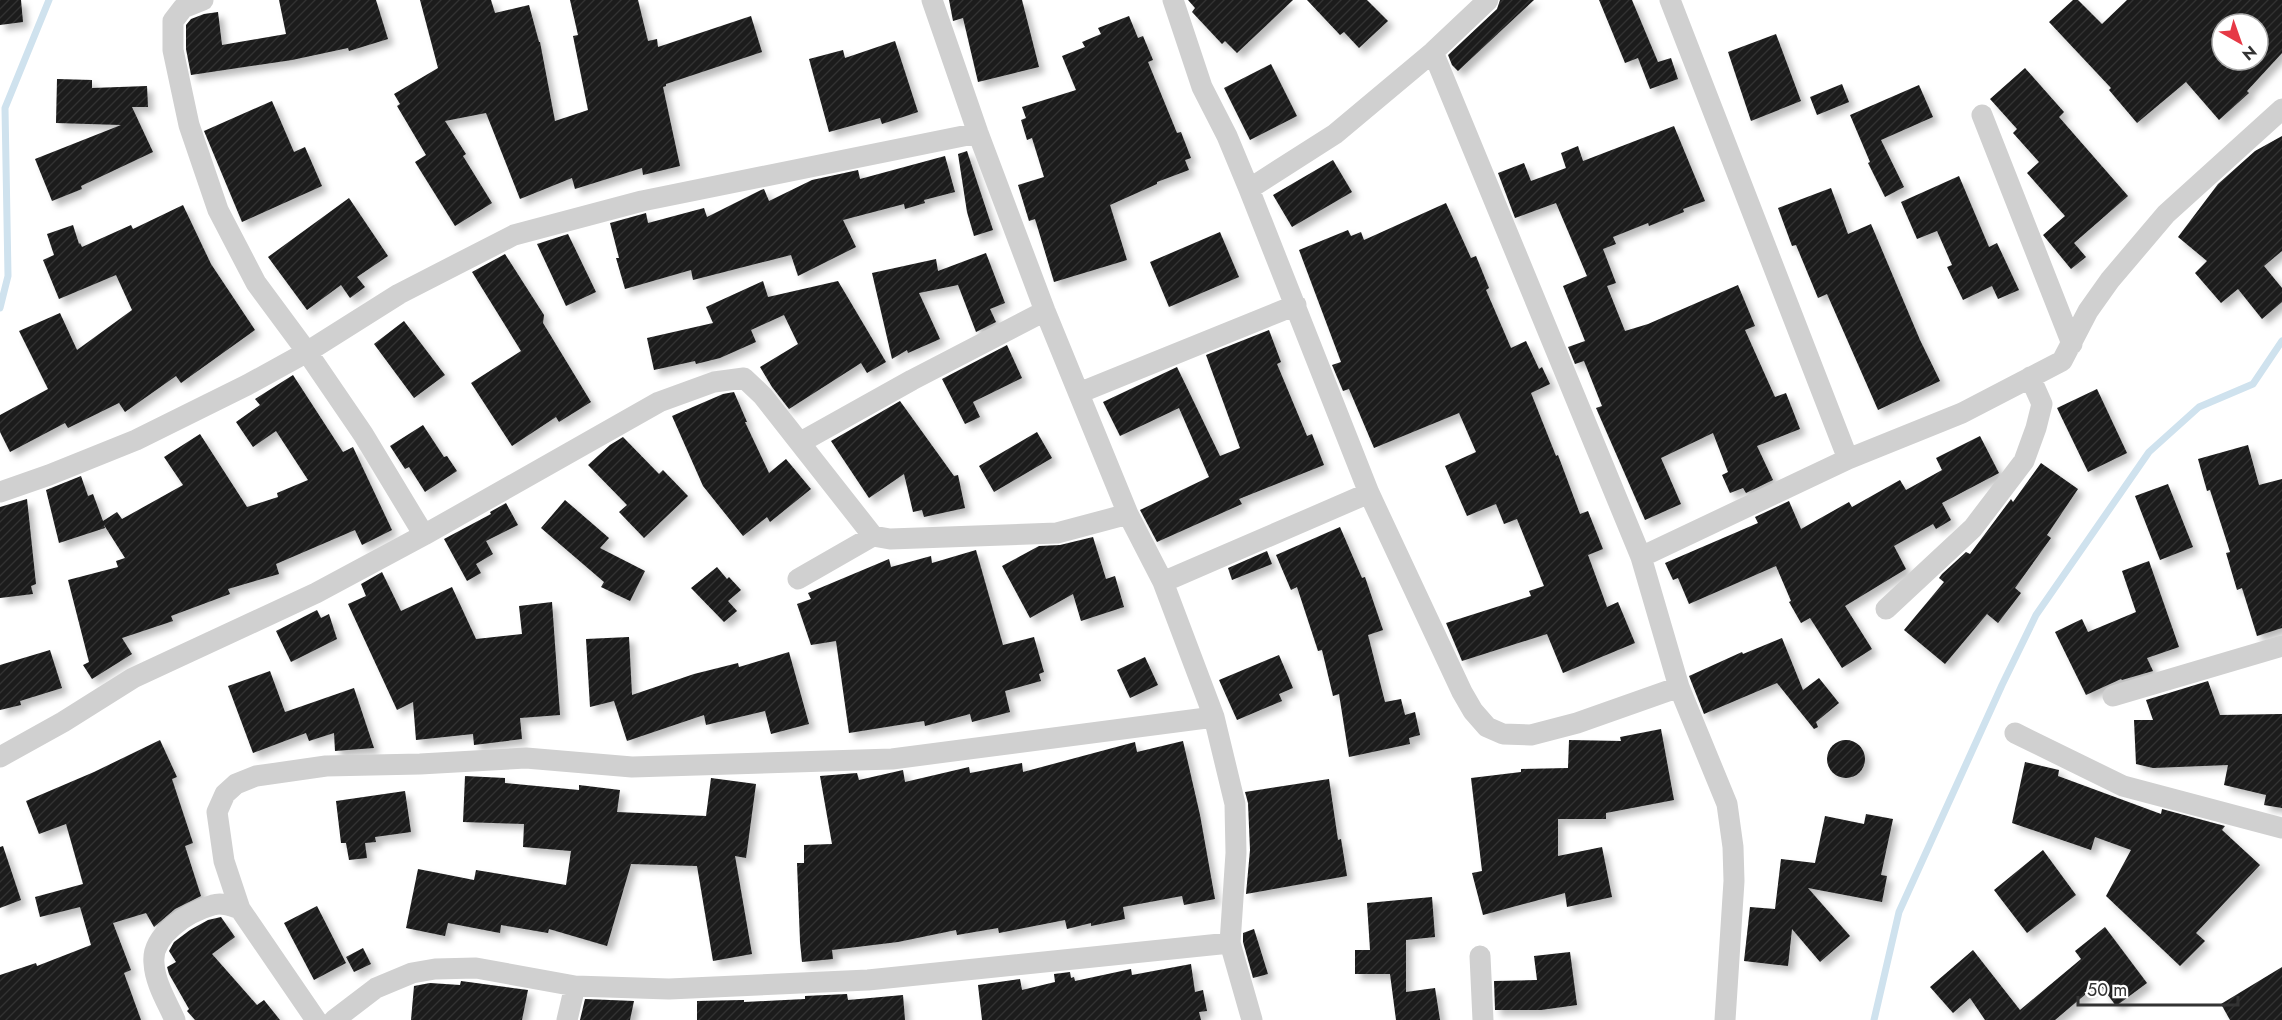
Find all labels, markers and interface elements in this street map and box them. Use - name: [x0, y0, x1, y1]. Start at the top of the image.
- north arrow: [2210, 12, 2270, 72]
- text: N: [2237, 40, 2262, 66]
- scale bar: [2078, 969, 2238, 1007]
- text: 50 m: [2087, 977, 2127, 1003]

